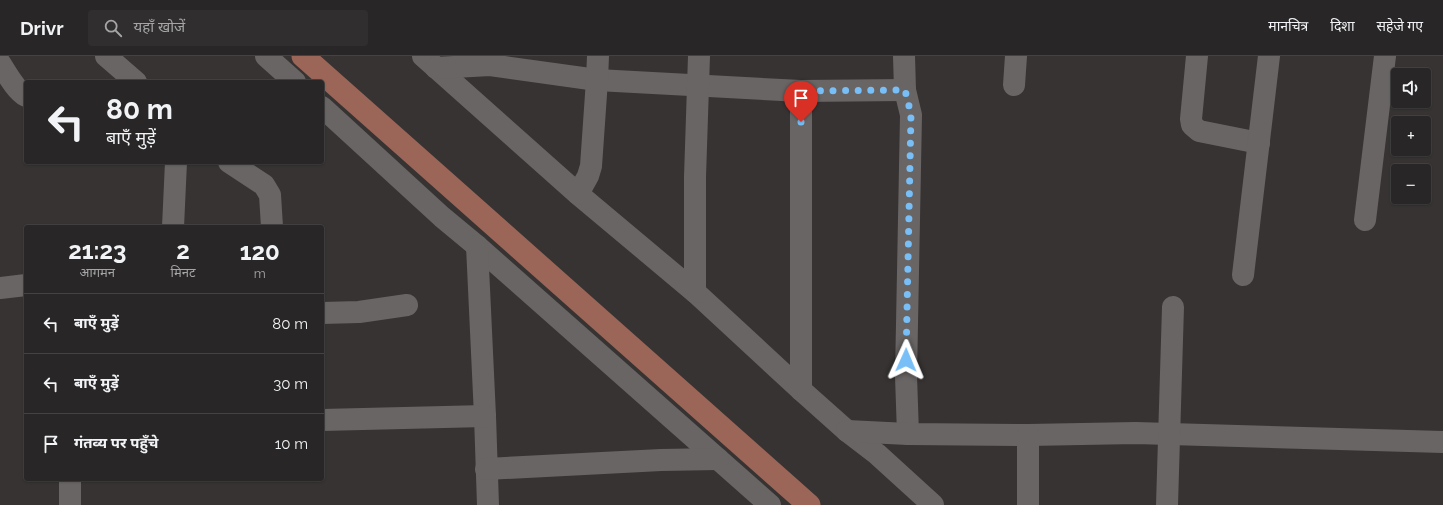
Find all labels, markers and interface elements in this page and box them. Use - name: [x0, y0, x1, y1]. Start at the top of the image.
- search box: [88, 10, 368, 46]
- text: Drivr: [20, 17, 64, 39]
- icon: search: [102, 17, 124, 39]
- text: यहाँ खोजें: [134, 18, 185, 36]
- text: मानचित्र: [1268, 18, 1308, 34]
- text: दिशा: [1330, 18, 1355, 34]
- text: सहेजे गए: [1377, 18, 1423, 34]
- map controls: [1391, 68, 1431, 204]
- button: sound: [1391, 68, 1431, 108]
- pin: [784, 81, 818, 122]
- icon: arrive: [790, 87, 812, 109]
- text: 80 m: [106, 93, 173, 126]
- icon: left: [40, 96, 92, 148]
- button: +: [1391, 116, 1431, 156]
- text: बाएँ मुड़ें: [106, 127, 156, 148]
- button: −: [1391, 164, 1431, 204]
- text: 21:23: [68, 236, 126, 265]
- text: 2: [176, 236, 190, 265]
- text: 120: [240, 237, 280, 266]
- text: आगमन: [79, 265, 115, 280]
- text: मिनट: [171, 265, 196, 280]
- text: m: [254, 266, 266, 281]
- icon: left: [40, 313, 62, 335]
- text: बाएँ मुड़ें: [74, 314, 119, 332]
- text: 80 m: [272, 315, 308, 333]
- position arrow: [885, 339, 927, 381]
- icon: left: [40, 373, 62, 395]
- text: बाएँ मुड़ें: [74, 374, 119, 392]
- text: 30 m: [273, 375, 308, 393]
- icon: arrive: [40, 433, 62, 455]
- text: गंतव्य पर पहुँचे: [74, 434, 158, 452]
- text: 10 m: [275, 435, 308, 453]

